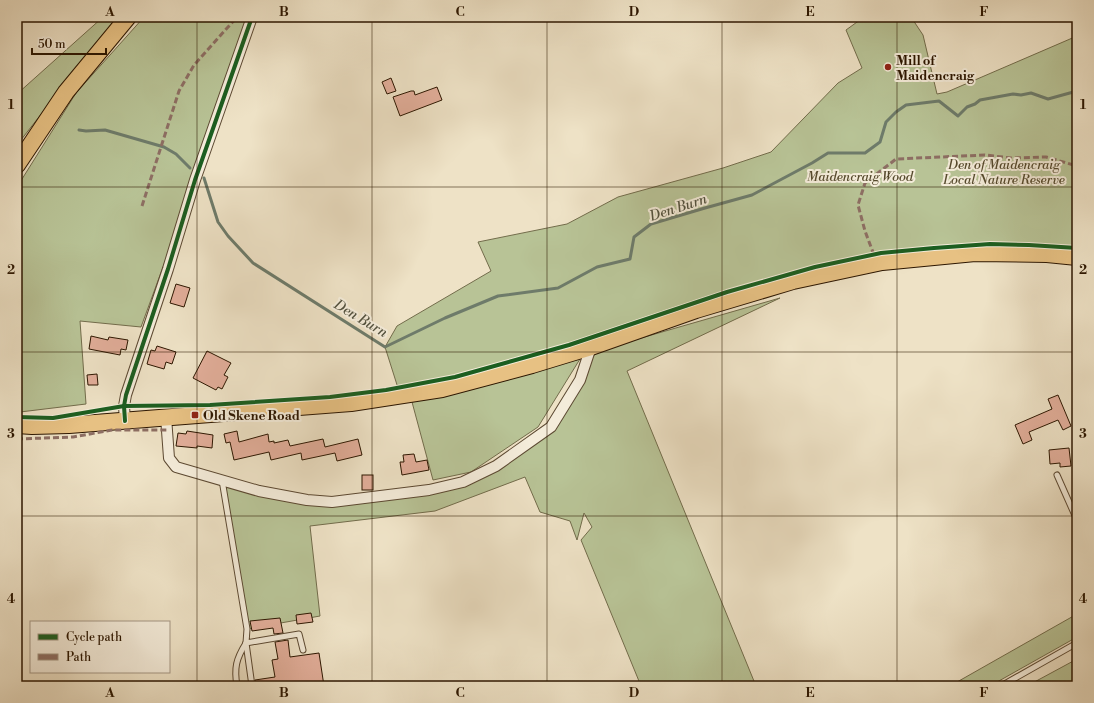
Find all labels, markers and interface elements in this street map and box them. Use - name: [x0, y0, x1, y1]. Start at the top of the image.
- text: A: [104, 4, 115, 20]
- text: B: [279, 4, 289, 20]
- text: C: [455, 4, 465, 20]
- text: D: [629, 4, 639, 20]
- text: E: [805, 4, 815, 20]
- text: F: [979, 4, 989, 20]
- scale bar: [32, 30, 106, 56]
- text: 50 m: [38, 37, 66, 52]
- place label: Mill of Maidencraig: [896, 53, 975, 84]
- marker: Mill of Maidencraig: [883, 62, 893, 72]
- text: 1: [8, 97, 15, 113]
- text: 1: [1080, 97, 1087, 113]
- park label: Den of Maidencraig Local Nature Reserve: [942, 157, 1065, 188]
- park label: Maidencraig Wood: [807, 169, 914, 185]
- water label: Den Burn: [646, 190, 709, 226]
- text: 2: [7, 262, 15, 278]
- text: 2: [1079, 262, 1087, 278]
- water label: Den Burn: [330, 295, 391, 342]
- place label: Old Skene Road: [203, 408, 300, 424]
- marker: Old Skene Road: [190, 410, 200, 420]
- text: 3: [7, 426, 15, 442]
- text: 3: [1079, 426, 1087, 442]
- text: 4: [7, 591, 16, 607]
- text: 4: [1079, 591, 1088, 607]
- legend: [30, 621, 170, 673]
- text: Cycle path: [66, 630, 122, 645]
- text: Path: [66, 650, 91, 665]
- text: A: [104, 685, 115, 701]
- text: B: [279, 685, 289, 701]
- text: C: [455, 685, 465, 701]
- text: D: [629, 685, 639, 701]
- text: E: [805, 685, 815, 701]
- text: F: [979, 685, 989, 701]

